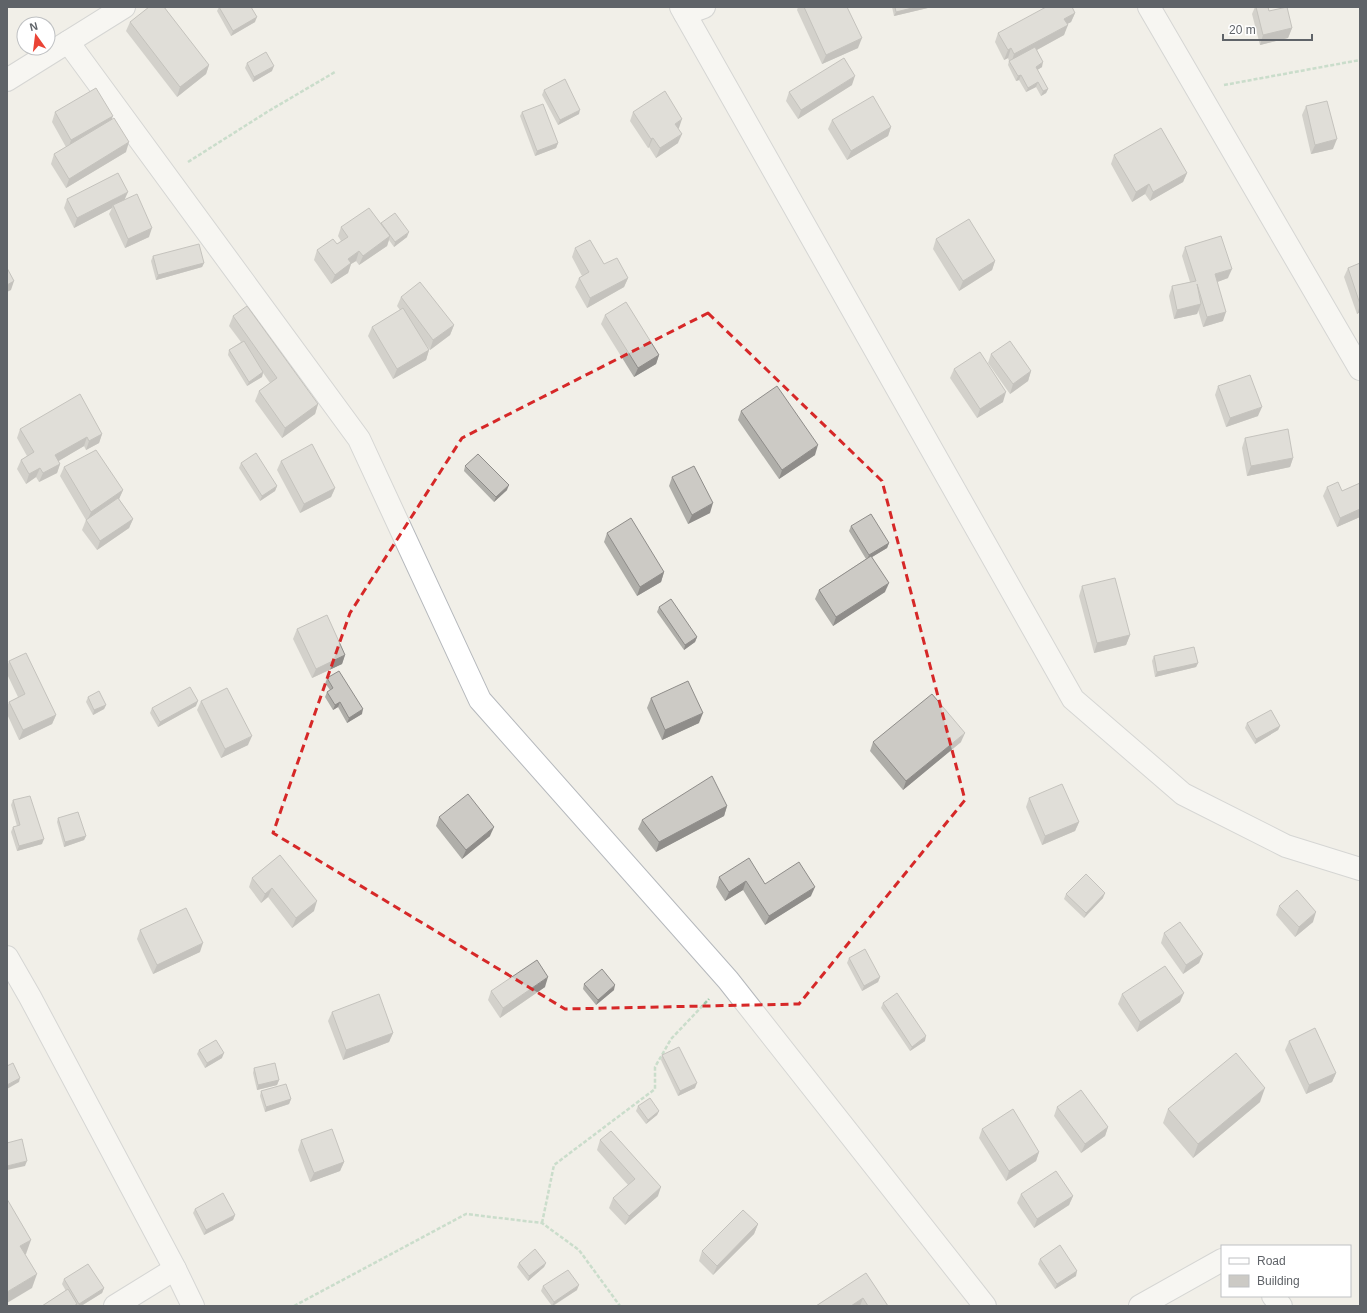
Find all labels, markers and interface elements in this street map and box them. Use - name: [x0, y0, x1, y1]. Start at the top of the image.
- north arrow: [16, 16, 56, 56]
- scale bar: [1223, 16, 1312, 42]
- text: N: [28, 20, 39, 33]
- text: 20 m: [1229, 23, 1256, 37]
- legend: [1221, 1245, 1351, 1297]
- text: Road: [1257, 1254, 1286, 1268]
- text: Building: [1257, 1274, 1300, 1288]

